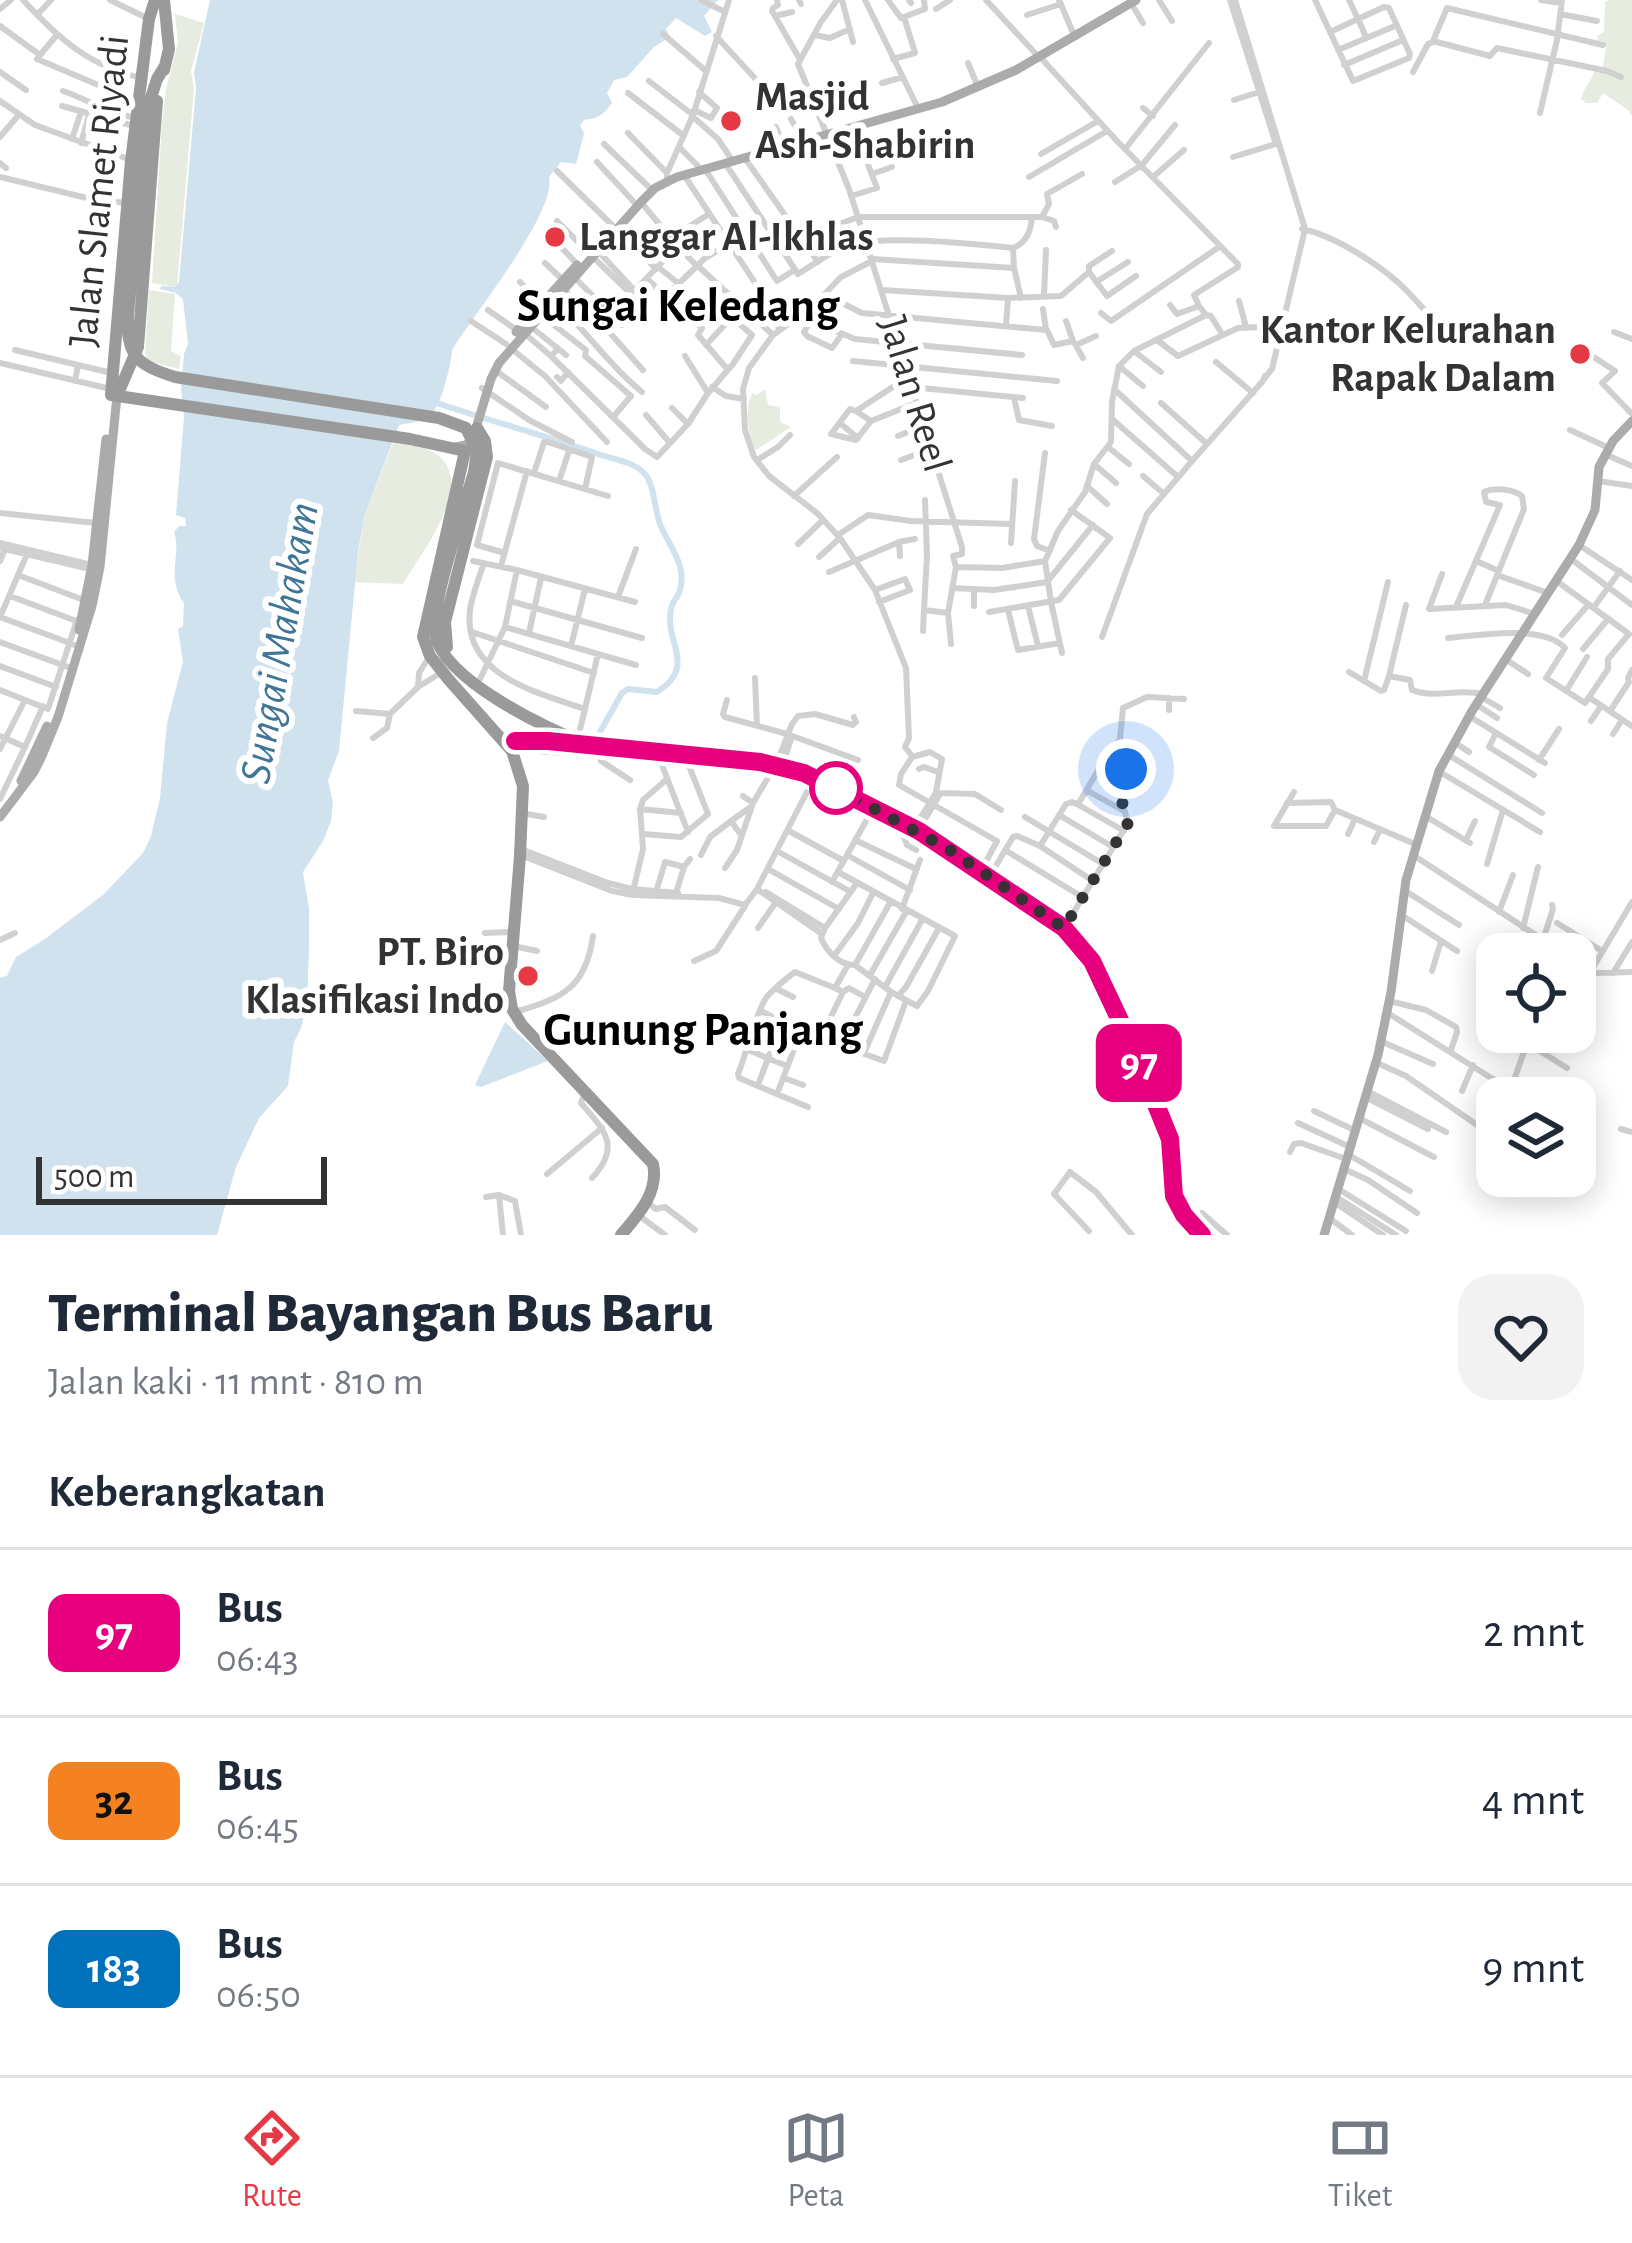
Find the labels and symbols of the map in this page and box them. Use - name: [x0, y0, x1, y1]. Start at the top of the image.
- street label: Jalan Slamet Riyadi: [62, 33, 136, 349]
- place label: Masjid Ash-Shabirin: [755, 76, 975, 166]
- marker: Masjid Ash-Shabirin: [718, 108, 744, 134]
- place label: Langgar Al-Ikhlas: [579, 216, 874, 258]
- marker: Langgar Al-Ikhlas: [542, 224, 568, 250]
- district label: Sungai Keledang: [517, 283, 840, 331]
- place label: Kantor Kelurahan Rapak Dalam: [1259, 309, 1556, 399]
- street label: Jalan Reel: [871, 311, 959, 477]
- marker: Kantor Kelurahan Rapak Dalam: [1567, 341, 1593, 367]
- water label: Sungai Mahakam: [233, 499, 327, 787]
- your location: [1096, 739, 1156, 799]
- unlabelled marker: [811, 763, 861, 813]
- place label: PT. Biro Klasifikasi Indo: [245, 931, 504, 1021]
- marker: PT. Biro Klasifikasi Indo: [515, 963, 541, 989]
- district label: Gunung Panjang: [543, 1007, 864, 1055]
- line badge: 97: [1085, 1024, 1193, 1102]
- scale bar: [36, 1151, 327, 1204]

